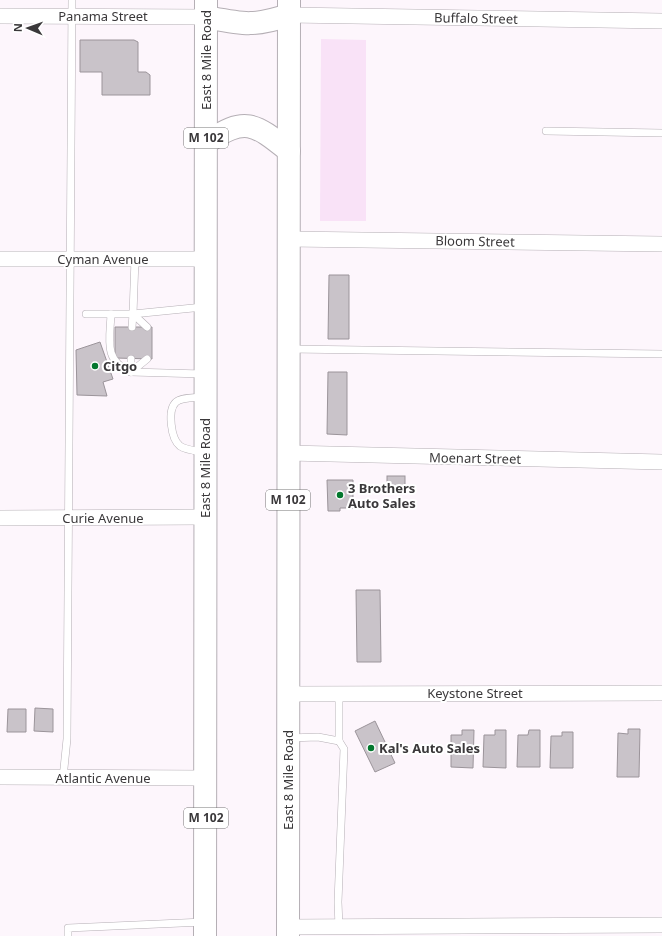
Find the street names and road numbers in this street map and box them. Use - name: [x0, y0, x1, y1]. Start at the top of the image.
- street label: Panama Street: [58, 7, 148, 25]
- street label: Buffalo Street: [434, 8, 518, 28]
- street label: East 8 Mile Road: [197, 10, 215, 110]
- road number: M 102: [184, 128, 228, 148]
- street label: Bloom Street: [435, 231, 515, 251]
- street label: Cyman Avenue: [57, 250, 149, 268]
- street label: East 8 Mile Road: [196, 418, 214, 518]
- street label: Moenart Street: [429, 448, 521, 468]
- road number: M 102: [266, 490, 310, 510]
- street label: Curie Avenue: [62, 509, 144, 527]
- street label: Keystone Street: [427, 684, 523, 702]
- street label: East 8 Mile Road: [279, 730, 297, 830]
- street label: Atlantic Avenue: [56, 769, 151, 787]
- road number: M 102: [184, 808, 228, 828]

